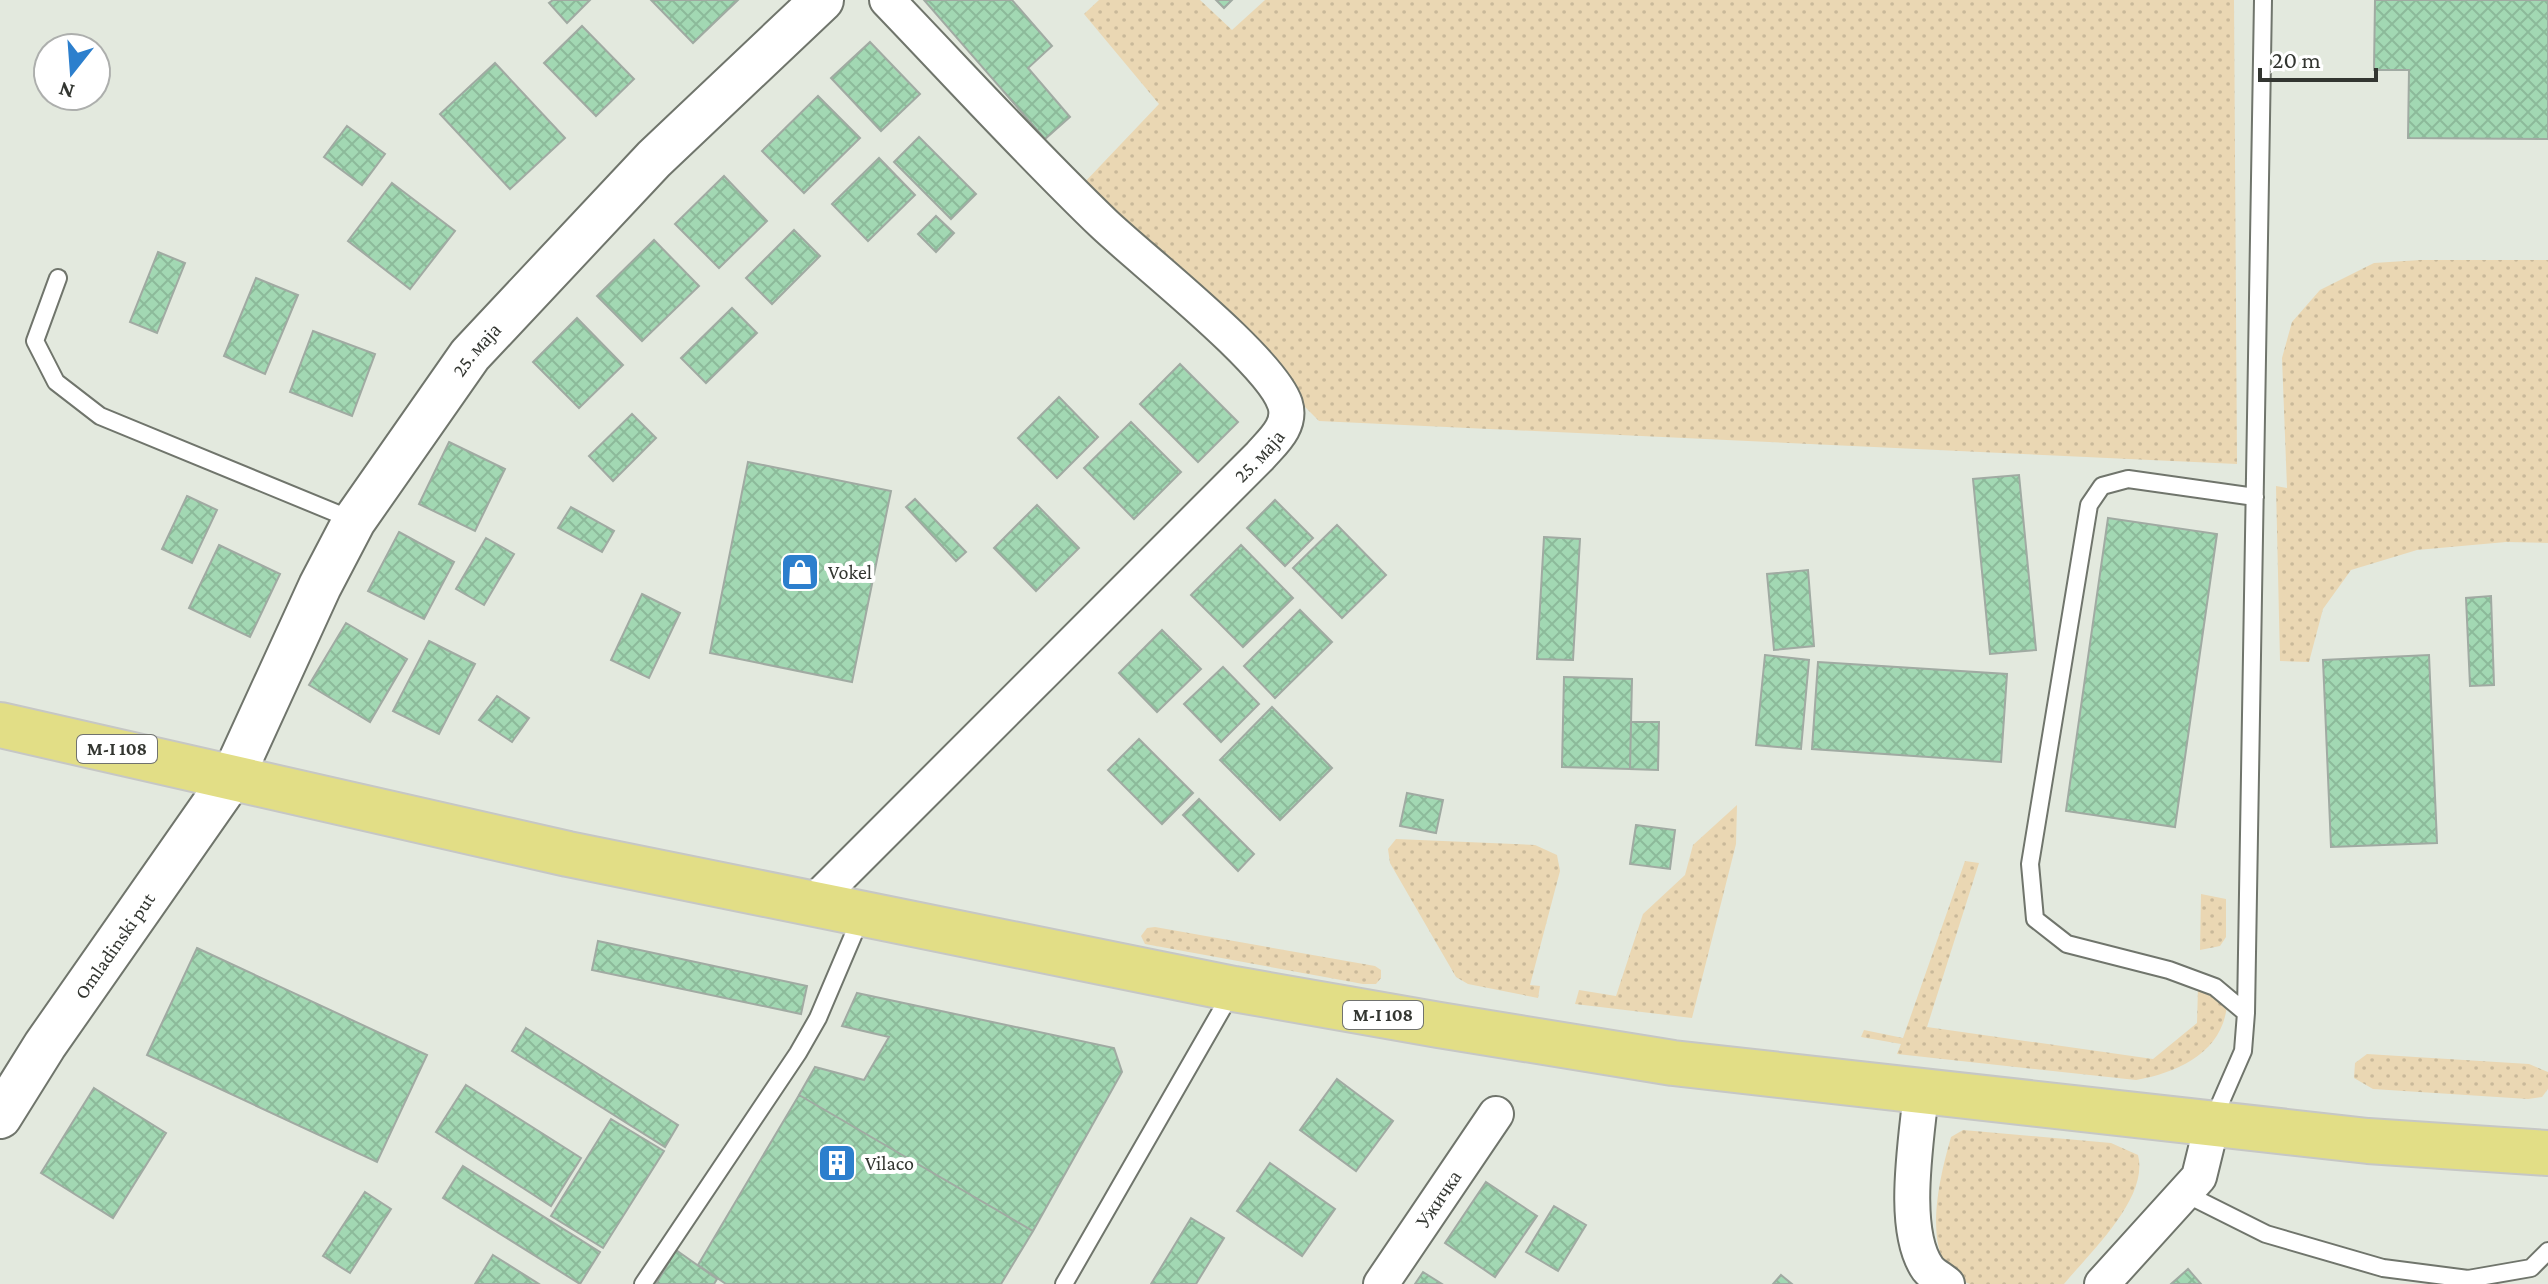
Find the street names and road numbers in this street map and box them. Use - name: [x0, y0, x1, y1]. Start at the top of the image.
- street label: 25. маја: [448, 319, 505, 381]
- street label: 25. маја: [1229, 426, 1289, 487]
- road number: M-I 108: [77, 735, 157, 763]
- street label: Omladinski put: [70, 888, 159, 1003]
- road number: M-I 108: [1343, 1001, 1423, 1029]
- street label: Ужичка: [1411, 1166, 1466, 1233]

